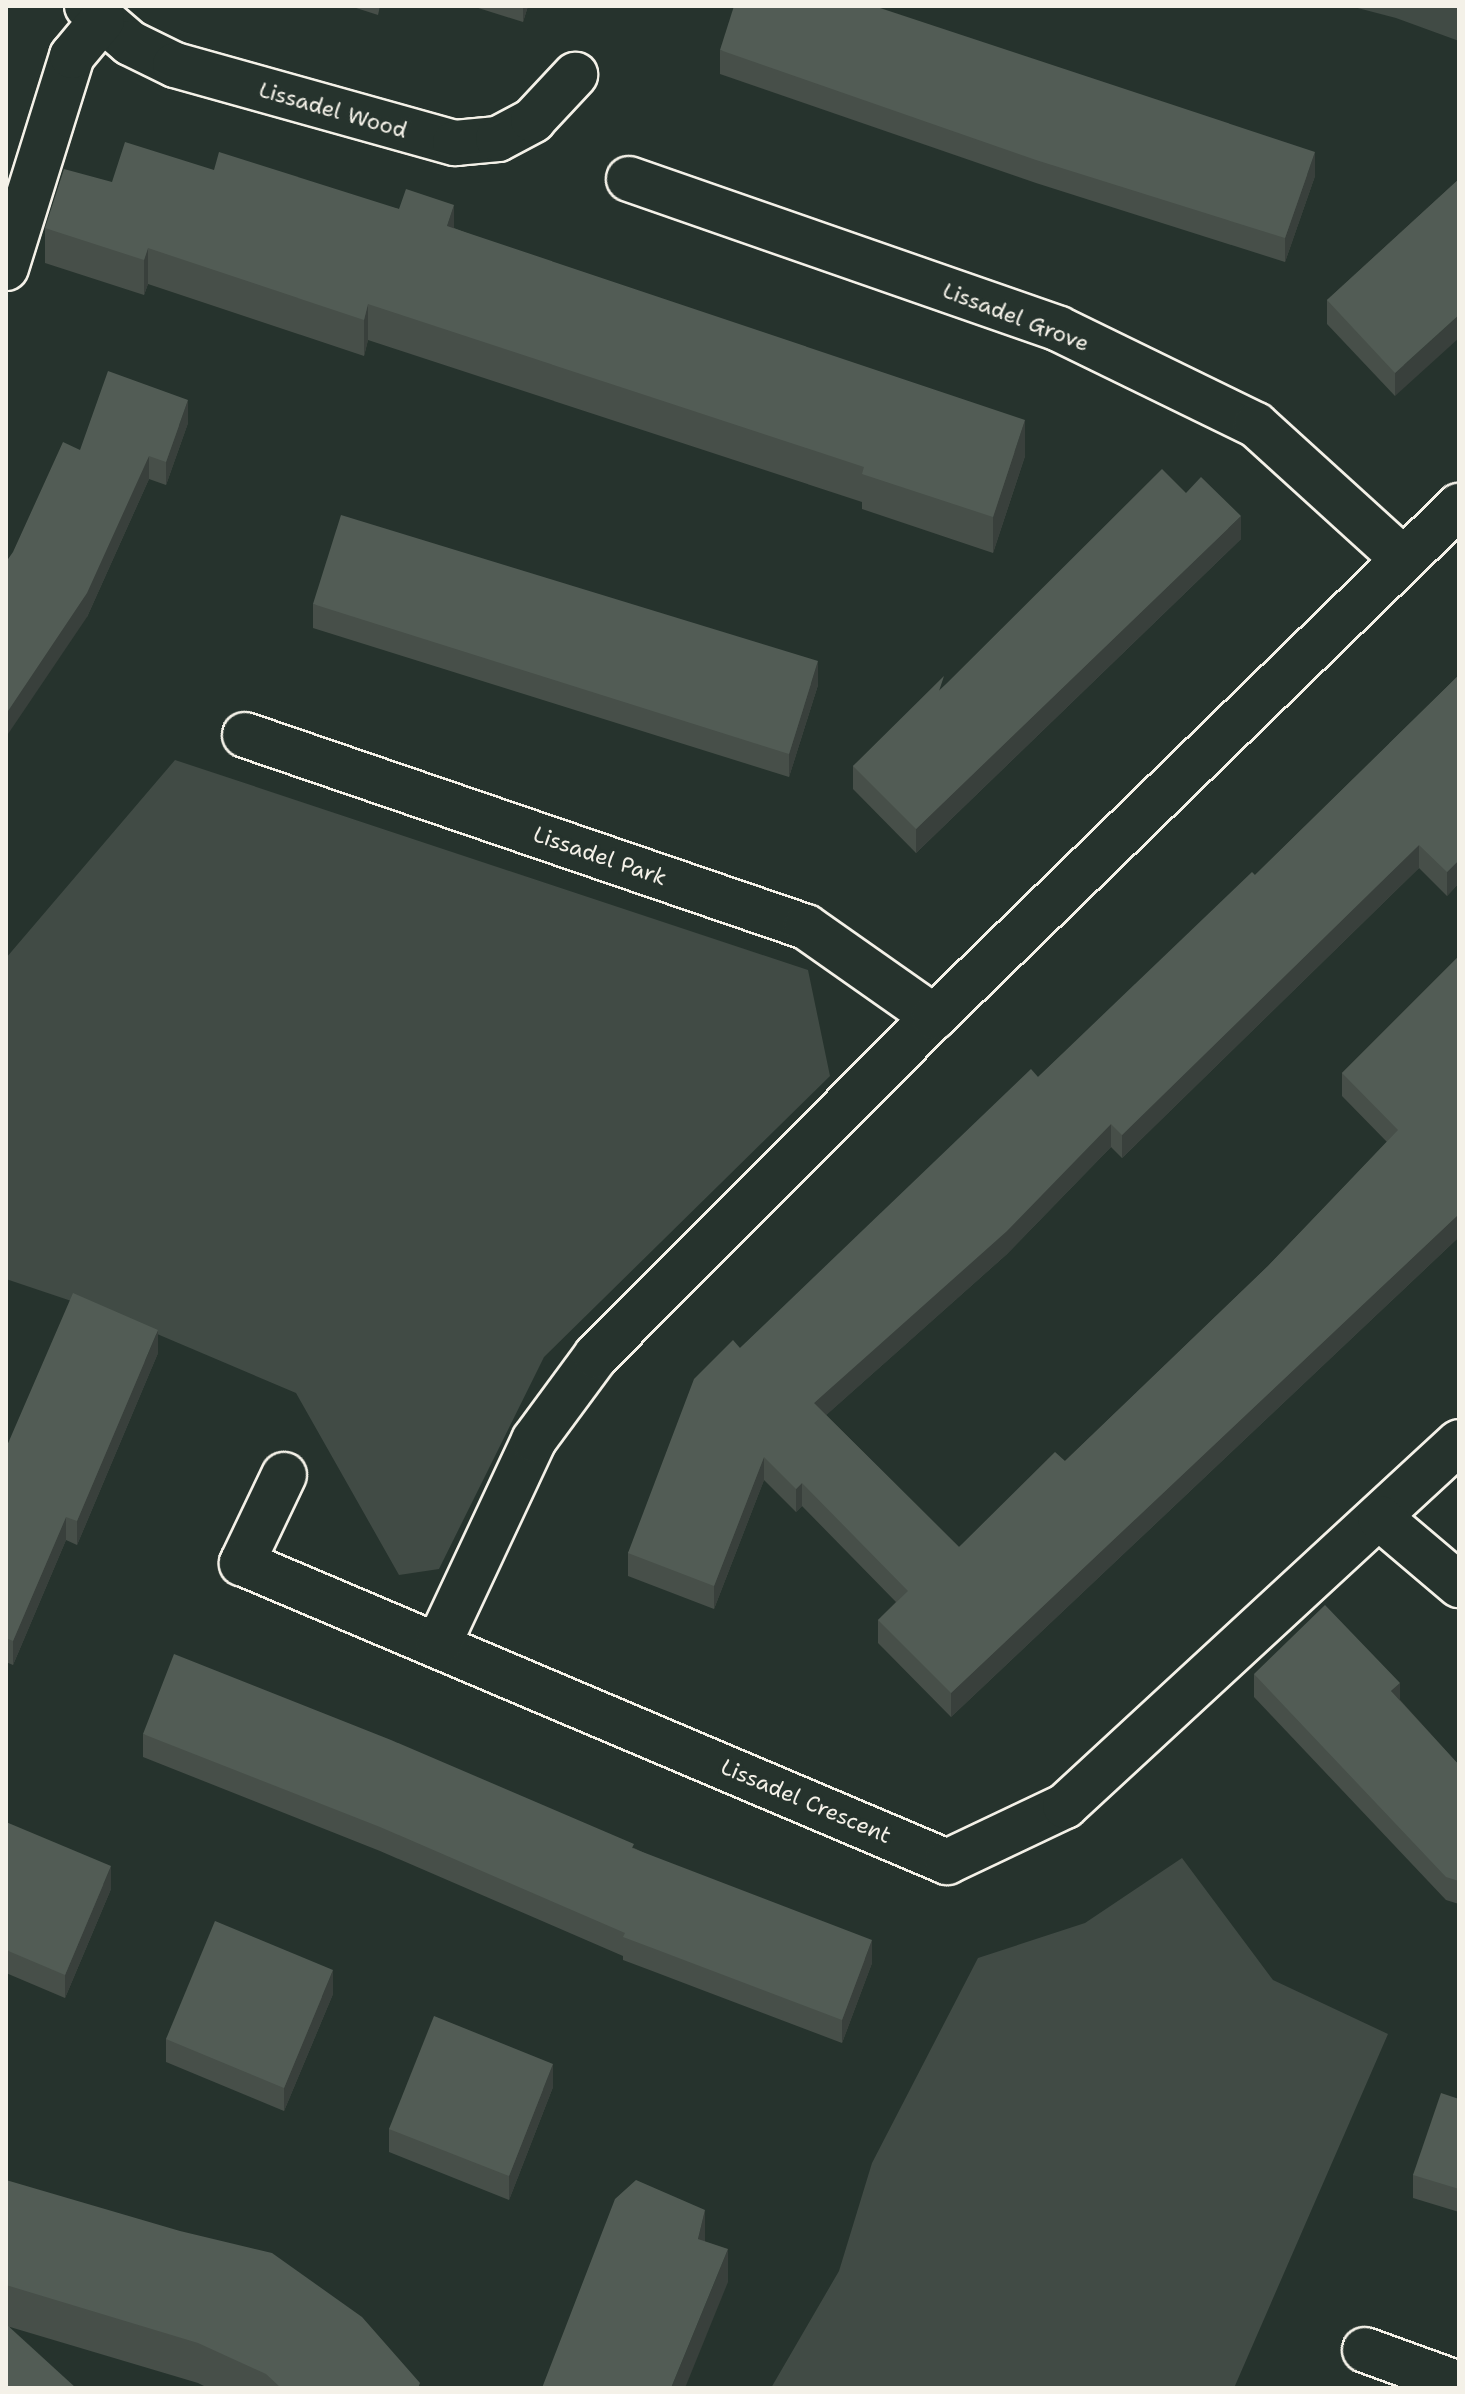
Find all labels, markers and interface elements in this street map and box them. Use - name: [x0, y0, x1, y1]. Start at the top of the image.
- street label: Lissadel Wood: [256, 76, 410, 144]
- street label: Lissadel Grove: [939, 277, 1093, 357]
- street label: Lissadel Park: [530, 821, 670, 891]
- street label: Lissadel Crescent: [717, 1753, 895, 1849]

